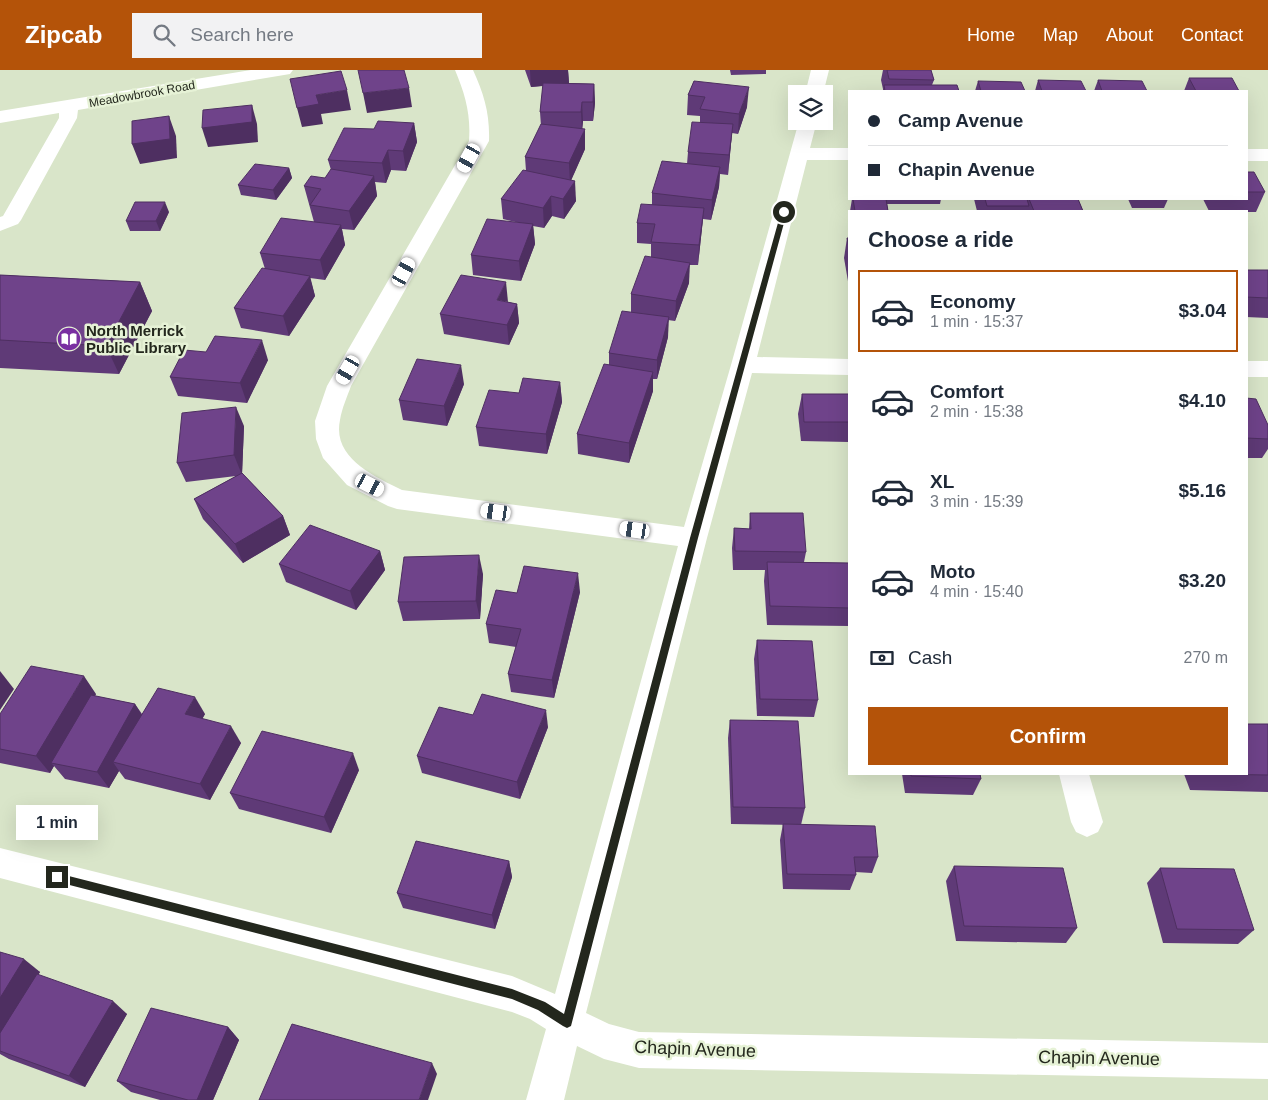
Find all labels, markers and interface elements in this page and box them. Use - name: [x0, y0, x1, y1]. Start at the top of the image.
- search box: [132, 13, 482, 58]
- text: Zipcab: [25, 21, 102, 48]
- icon: search: [150, 21, 178, 49]
- text: Search here: [190, 24, 294, 45]
- text: Home: [967, 25, 1015, 45]
- text: Map: [1043, 25, 1078, 45]
- text: About: [1106, 25, 1153, 45]
- text: Contact: [1181, 25, 1243, 45]
- street label: Meadowbrook Road: [88, 78, 196, 110]
- map controls: [788, 85, 833, 130]
- button: layers: [788, 85, 833, 130]
- text: Camp Avenue: [898, 110, 1023, 131]
- car: [455, 141, 482, 175]
- text: Chapin Avenue: [898, 159, 1035, 180]
- route start: [773, 201, 795, 223]
- text: Choose a ride: [868, 227, 1013, 252]
- car: [390, 255, 417, 289]
- icon: car: [870, 289, 915, 334]
- text: Economy: [930, 291, 1016, 312]
- text: $3.04: [1178, 300, 1226, 321]
- text: 1 min · 15:37: [930, 313, 1023, 330]
- place label: North Merrick Public Library: [86, 322, 187, 356]
- library icon: North Merrick Public Library: [56, 326, 82, 352]
- car: [334, 353, 361, 387]
- icon: car: [870, 379, 915, 424]
- text: Comfort: [930, 381, 1004, 402]
- text: $4.10: [1178, 390, 1226, 411]
- text: 2 min · 15:38: [930, 403, 1023, 420]
- icon: car: [870, 469, 915, 514]
- text: XL: [930, 471, 954, 492]
- car: [353, 472, 386, 498]
- text: $5.16: [1178, 480, 1226, 501]
- text: 3 min · 15:39: [930, 493, 1023, 510]
- car: [480, 502, 511, 522]
- car: [619, 520, 650, 540]
- icon: car: [870, 559, 915, 604]
- text: Moto: [930, 561, 975, 582]
- text: $3.20: [1178, 570, 1226, 591]
- text: 4 min · 15:40: [930, 583, 1023, 600]
- icon: cash: [868, 644, 896, 672]
- text: Cash: [908, 647, 952, 668]
- text: 270 m: [1184, 649, 1228, 666]
- button: Confirm: [868, 707, 1228, 765]
- callout: 1 min: [16, 804, 98, 840]
- text: 1 min: [36, 814, 78, 831]
- route end: [46, 866, 68, 888]
- street label: Chapin Avenue: [634, 1037, 756, 1061]
- street label: Chapin Avenue: [1038, 1047, 1160, 1069]

